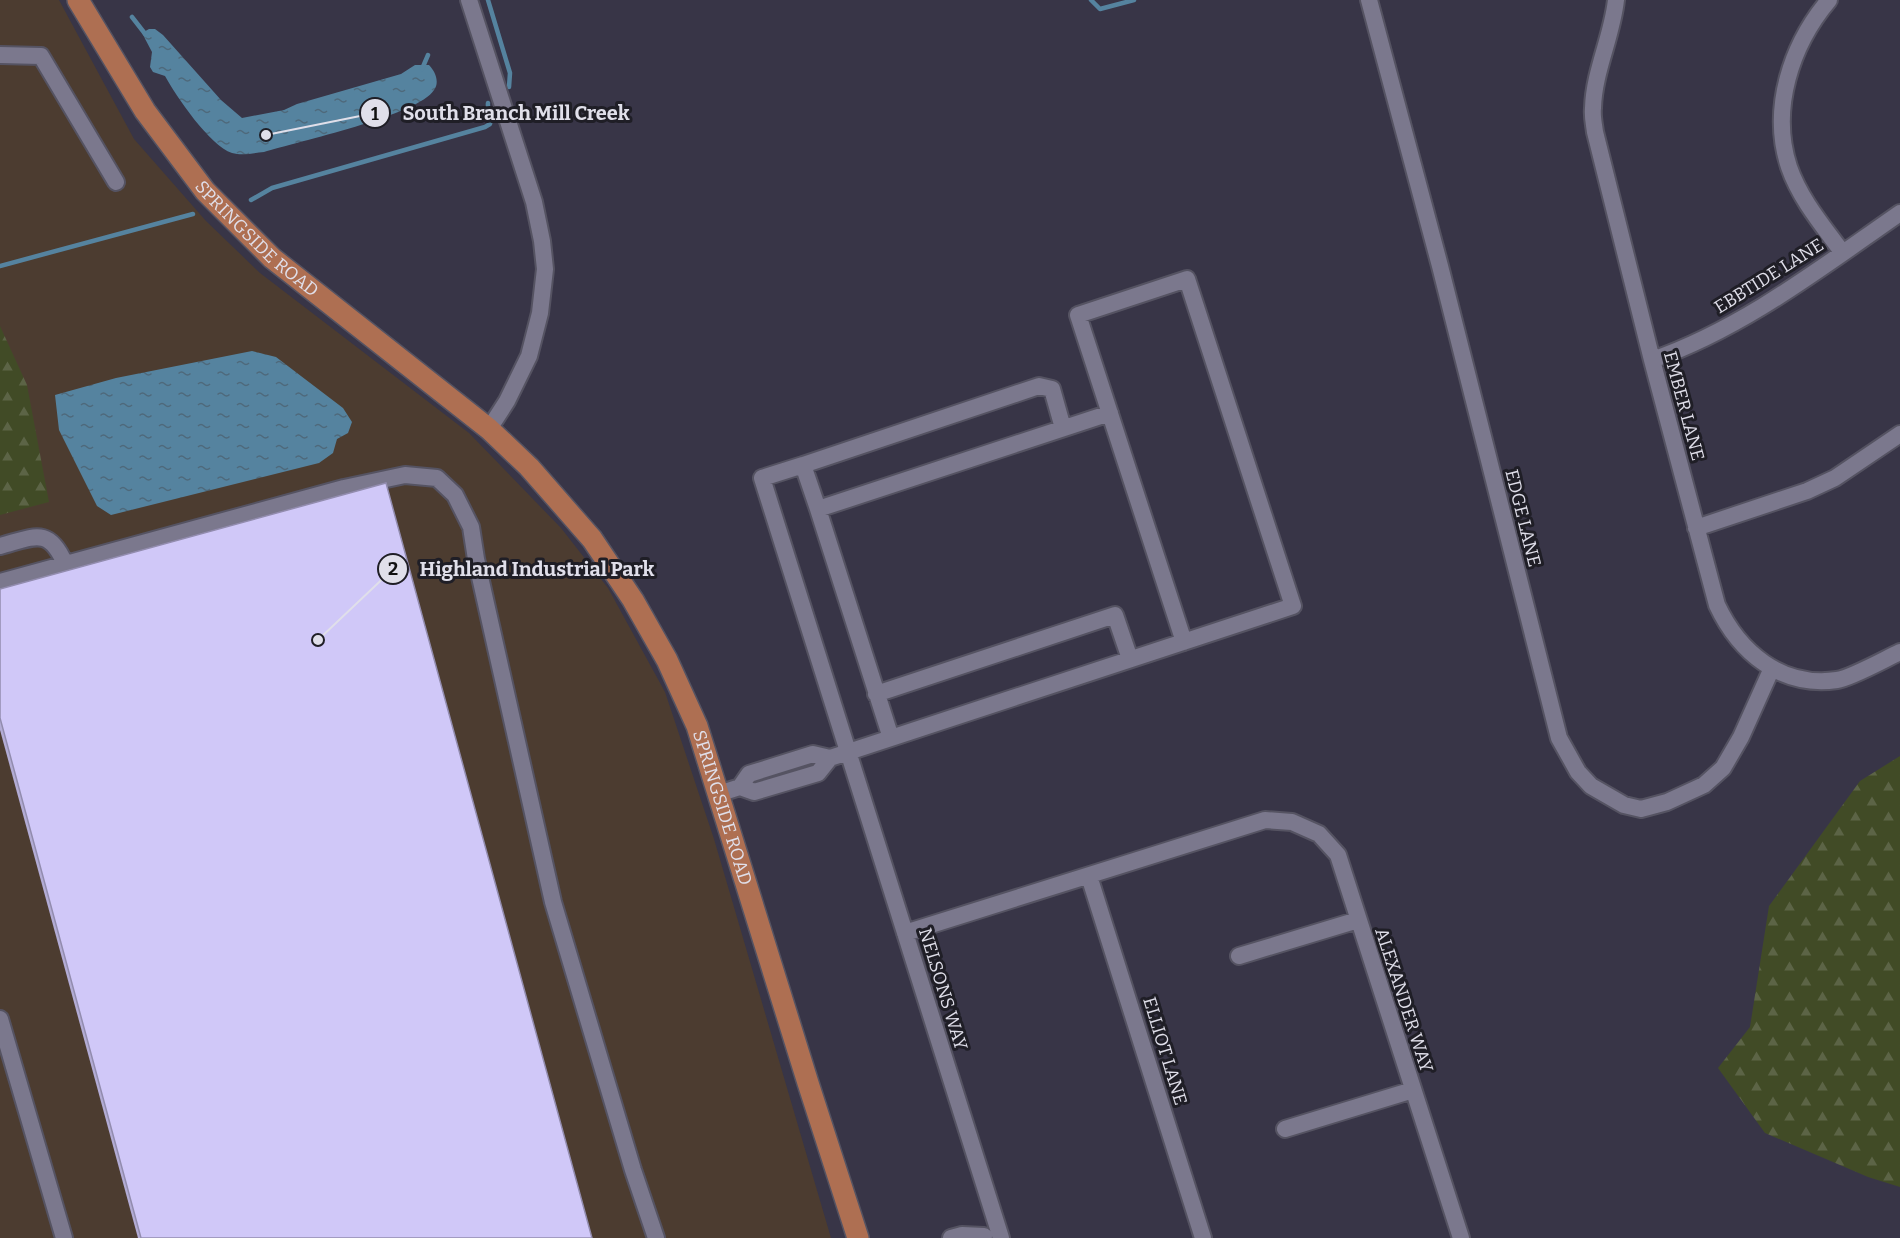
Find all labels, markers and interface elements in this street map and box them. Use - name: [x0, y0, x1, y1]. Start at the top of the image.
- callout: South Branch Mill Creek: [360, 94, 642, 132]
- text: South Branch Mill Creek: [402, 101, 630, 125]
- text: 1: [371, 103, 379, 125]
- street label: SPRINGSIDE ROAD: [190, 176, 323, 301]
- street label: EBBTIDE LANE: [1710, 234, 1828, 318]
- street label: EMBER LANE: [1659, 349, 1709, 463]
- street label: EDGE LANE: [1500, 467, 1546, 569]
- callout: Highland Industrial Park: [378, 550, 667, 588]
- text: Highland Industrial Park: [419, 557, 655, 581]
- text: 2: [388, 558, 398, 580]
- street label: SPRINGSIDE ROAD: [688, 728, 757, 888]
- street label: NELSONS WAY: [914, 925, 972, 1053]
- street label: ALEXANDER WAY: [1370, 925, 1438, 1075]
- street label: ELLIOT LANE: [1138, 994, 1192, 1108]

